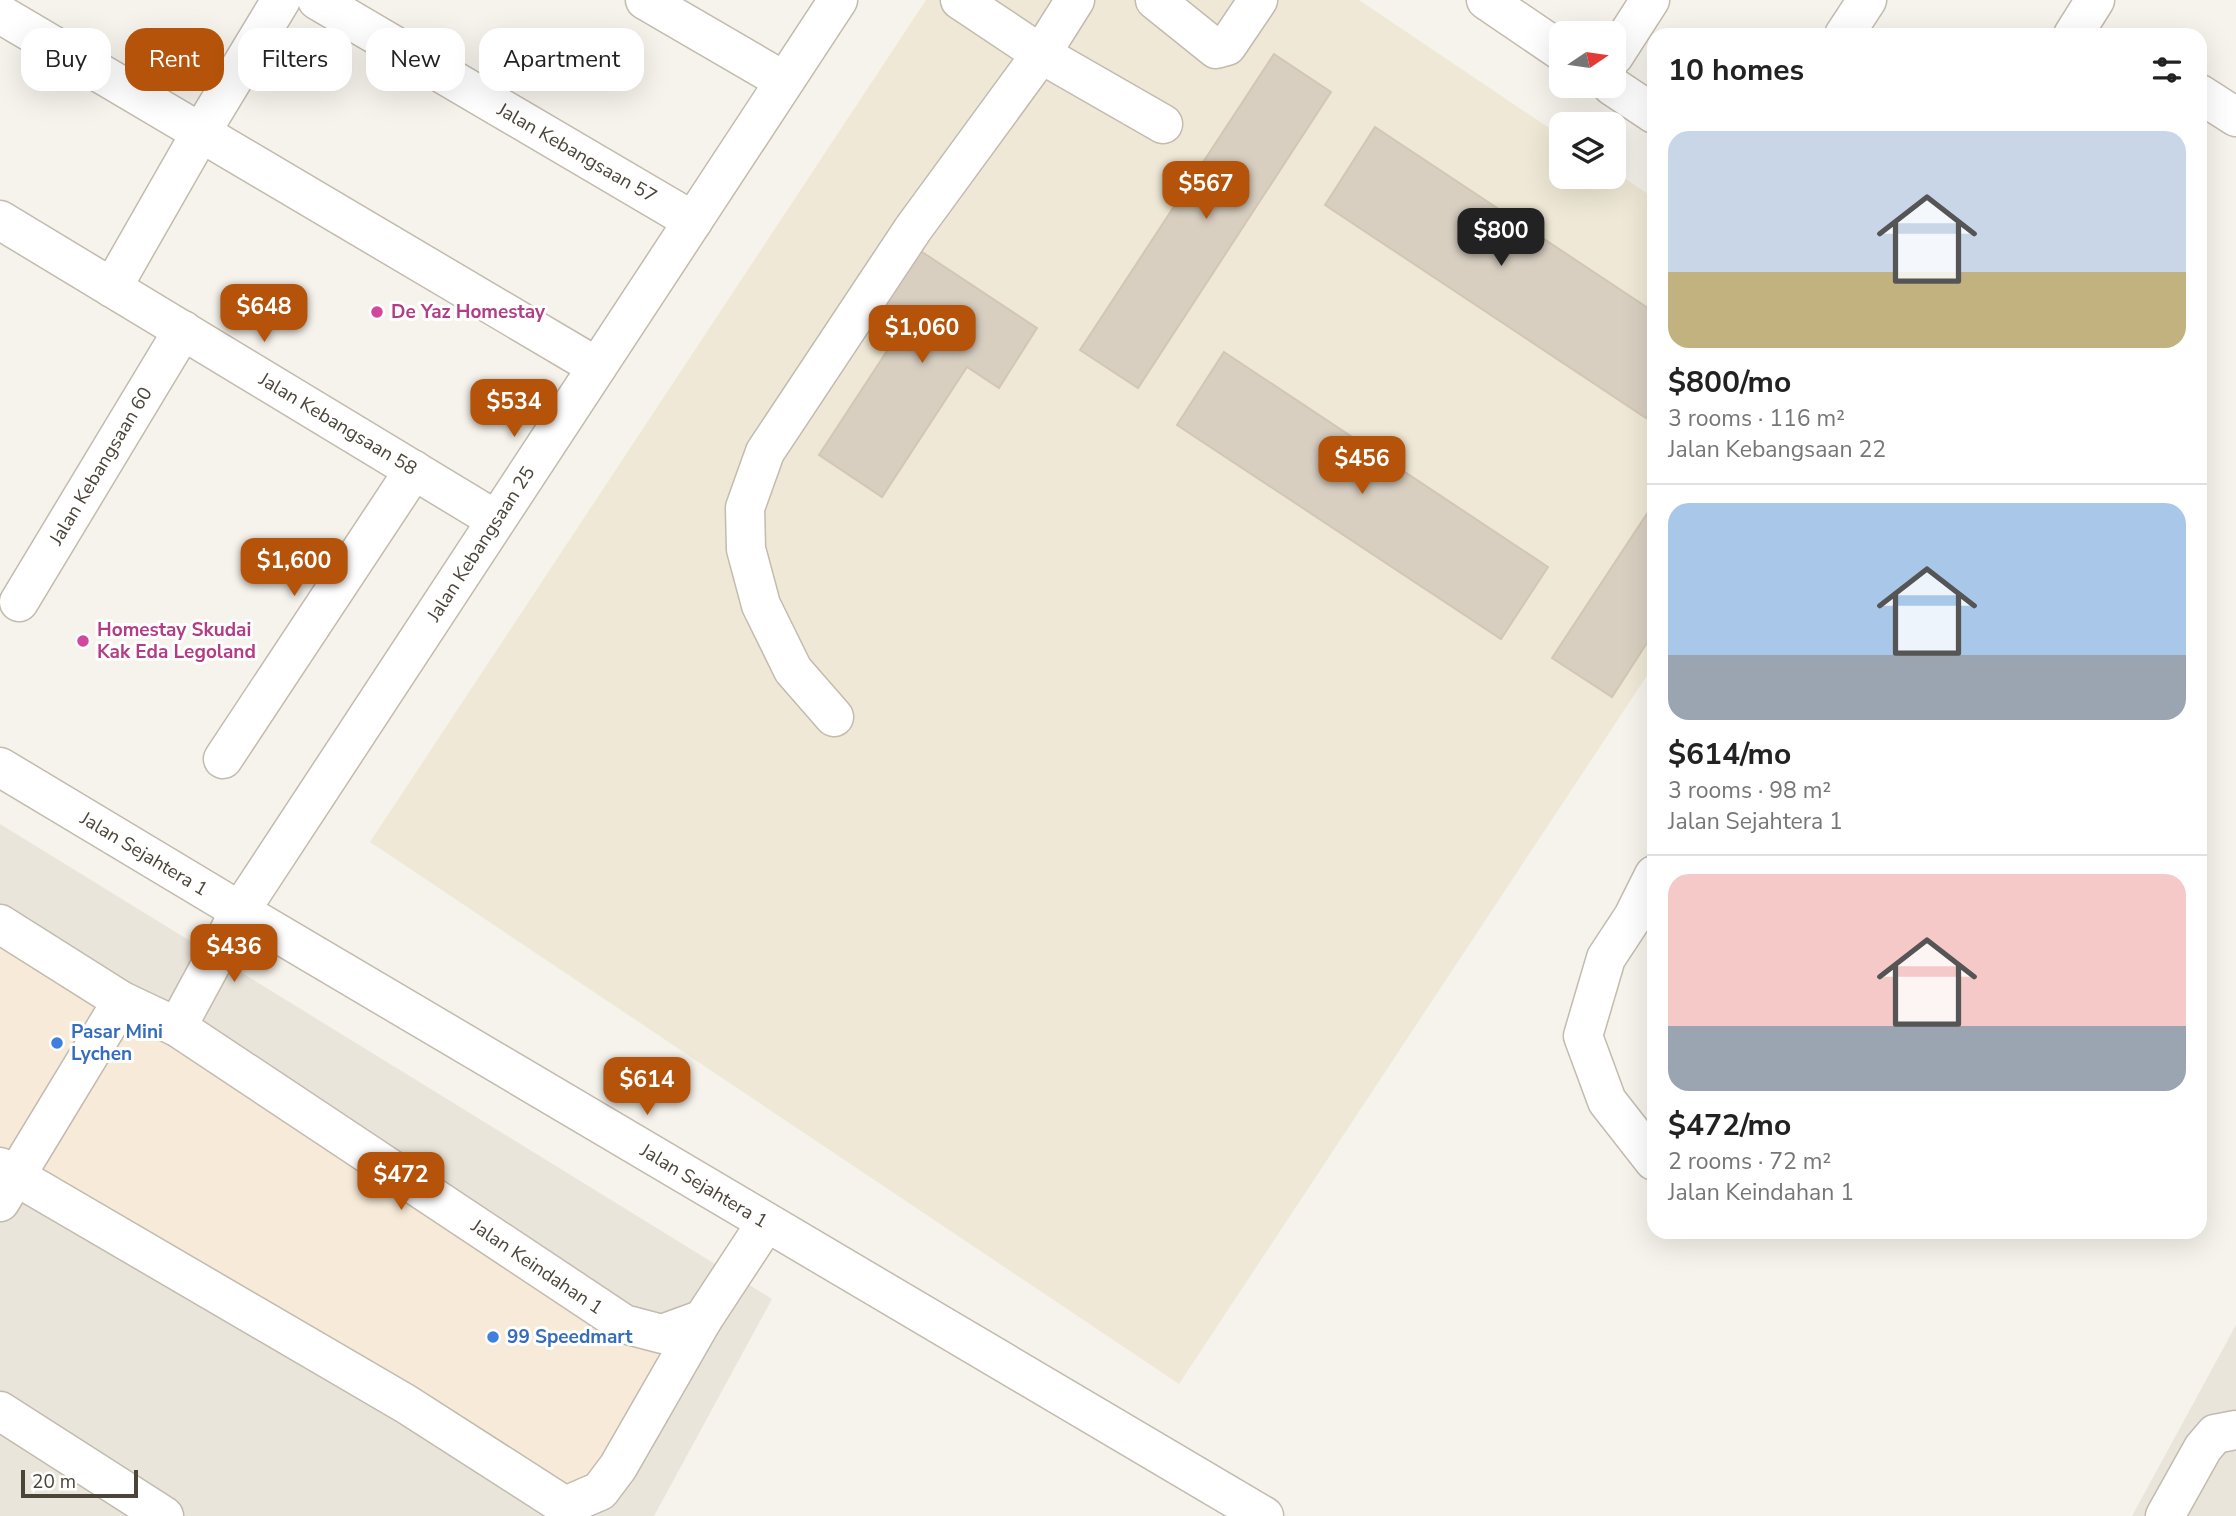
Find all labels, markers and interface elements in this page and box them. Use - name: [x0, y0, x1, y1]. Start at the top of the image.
- north arrow: [1549, 21, 1626, 98]
- map controls: [1549, 21, 1626, 189]
- chip: Buy: [21, 28, 111, 91]
- chip: Rent: [125, 28, 224, 91]
- chip: Filters: [238, 28, 352, 91]
- chip: New: [366, 28, 465, 91]
- chip: Apartment: [479, 28, 644, 91]
- text: 10 homes: [1668, 50, 1804, 91]
- icon: filters: [2148, 51, 2186, 89]
- street label: Jalan Kebangsaan 57: [492, 96, 662, 209]
- button: layers: [1549, 112, 1626, 189]
- pin: $567: [1165, 162, 1247, 221]
- text: $567: [1178, 168, 1234, 199]
- icon: home: [1864, 176, 1990, 302]
- pin: $800: [1460, 208, 1542, 268]
- text: $800: [1473, 215, 1529, 246]
- pin: $648: [223, 284, 305, 344]
- text: $648: [236, 291, 292, 322]
- place label: De Yaz Homestay: [391, 299, 546, 325]
- marker: De Yaz Homestay: [369, 304, 385, 320]
- pin: $1,060: [865, 306, 979, 365]
- text: $1,060: [885, 312, 959, 343]
- text: $800/mo: [1668, 362, 1791, 403]
- street label: Jalan Kebangsaan 58: [253, 366, 422, 482]
- pin: $534: [473, 380, 555, 439]
- street label: Jalan Kebangsaan 60: [43, 382, 159, 551]
- text: $534: [486, 386, 542, 417]
- text: 3 rooms · 116 m²: [1668, 403, 1845, 434]
- text: Jalan Kebangsaan 22: [1668, 434, 1886, 465]
- pin: $456: [1321, 436, 1403, 496]
- text: $456: [1334, 443, 1390, 474]
- street label: Jalan Kebangsaan 25: [420, 461, 541, 627]
- pin: $1,600: [237, 538, 351, 598]
- text: $1,600: [257, 545, 331, 576]
- icon: home: [1864, 548, 1990, 674]
- place label: Homestay Skudai Kak Eda Legoland: [97, 617, 256, 665]
- marker: Homestay Skudai Kak Eda Legoland: [75, 633, 91, 649]
- text: $614/mo: [1668, 734, 1791, 775]
- text: 3 rooms · 98 m²: [1668, 775, 1831, 806]
- street label: Jalan Sejahtera 1: [75, 805, 213, 902]
- text: Jalan Sejahtera 1: [1668, 806, 1843, 837]
- icon: home: [1864, 919, 1990, 1045]
- pin: $436: [193, 925, 275, 984]
- text: $436: [206, 931, 262, 962]
- place label: Pasar Mini Lychen: [71, 1019, 163, 1067]
- marker: Pasar Mini Lychen: [49, 1035, 65, 1051]
- pin: $614: [606, 1058, 688, 1117]
- text: $614: [619, 1064, 675, 1095]
- text: $472/mo: [1668, 1105, 1791, 1146]
- street label: Jalan Sejahtera 1: [635, 1137, 773, 1234]
- text: 2 rooms · 72 m²: [1668, 1146, 1831, 1177]
- pin: $472: [360, 1152, 442, 1212]
- text: $472: [373, 1159, 429, 1190]
- text: Jalan Keindahan 1: [1668, 1177, 1854, 1208]
- street label: Jalan Keindahan 1: [465, 1213, 608, 1321]
- place label: 99 Speedmart: [507, 1324, 633, 1350]
- marker: 99 Speedmart: [485, 1329, 501, 1345]
- scale bar: [21, 1467, 138, 1499]
- text: 20 m: [32, 1469, 76, 1495]

